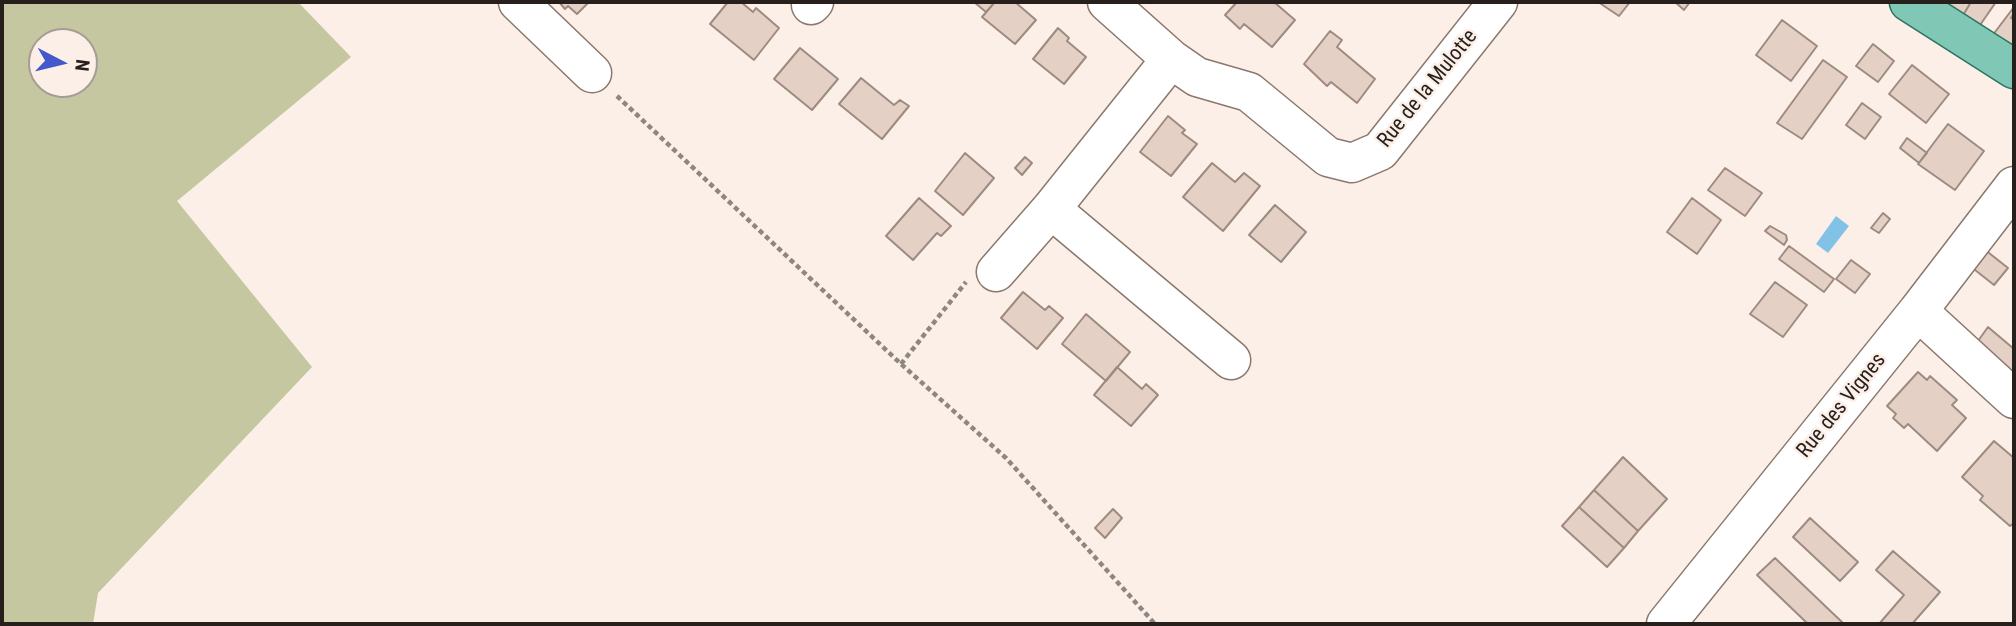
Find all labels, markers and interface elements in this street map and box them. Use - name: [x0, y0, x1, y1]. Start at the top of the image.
- street label: Rue de la Mulotte: [1373, 25, 1483, 153]
- north arrow: [28, 28, 98, 98]
- text: N: [70, 58, 94, 73]
- street label: Rue des Vignes: [1792, 349, 1892, 463]

